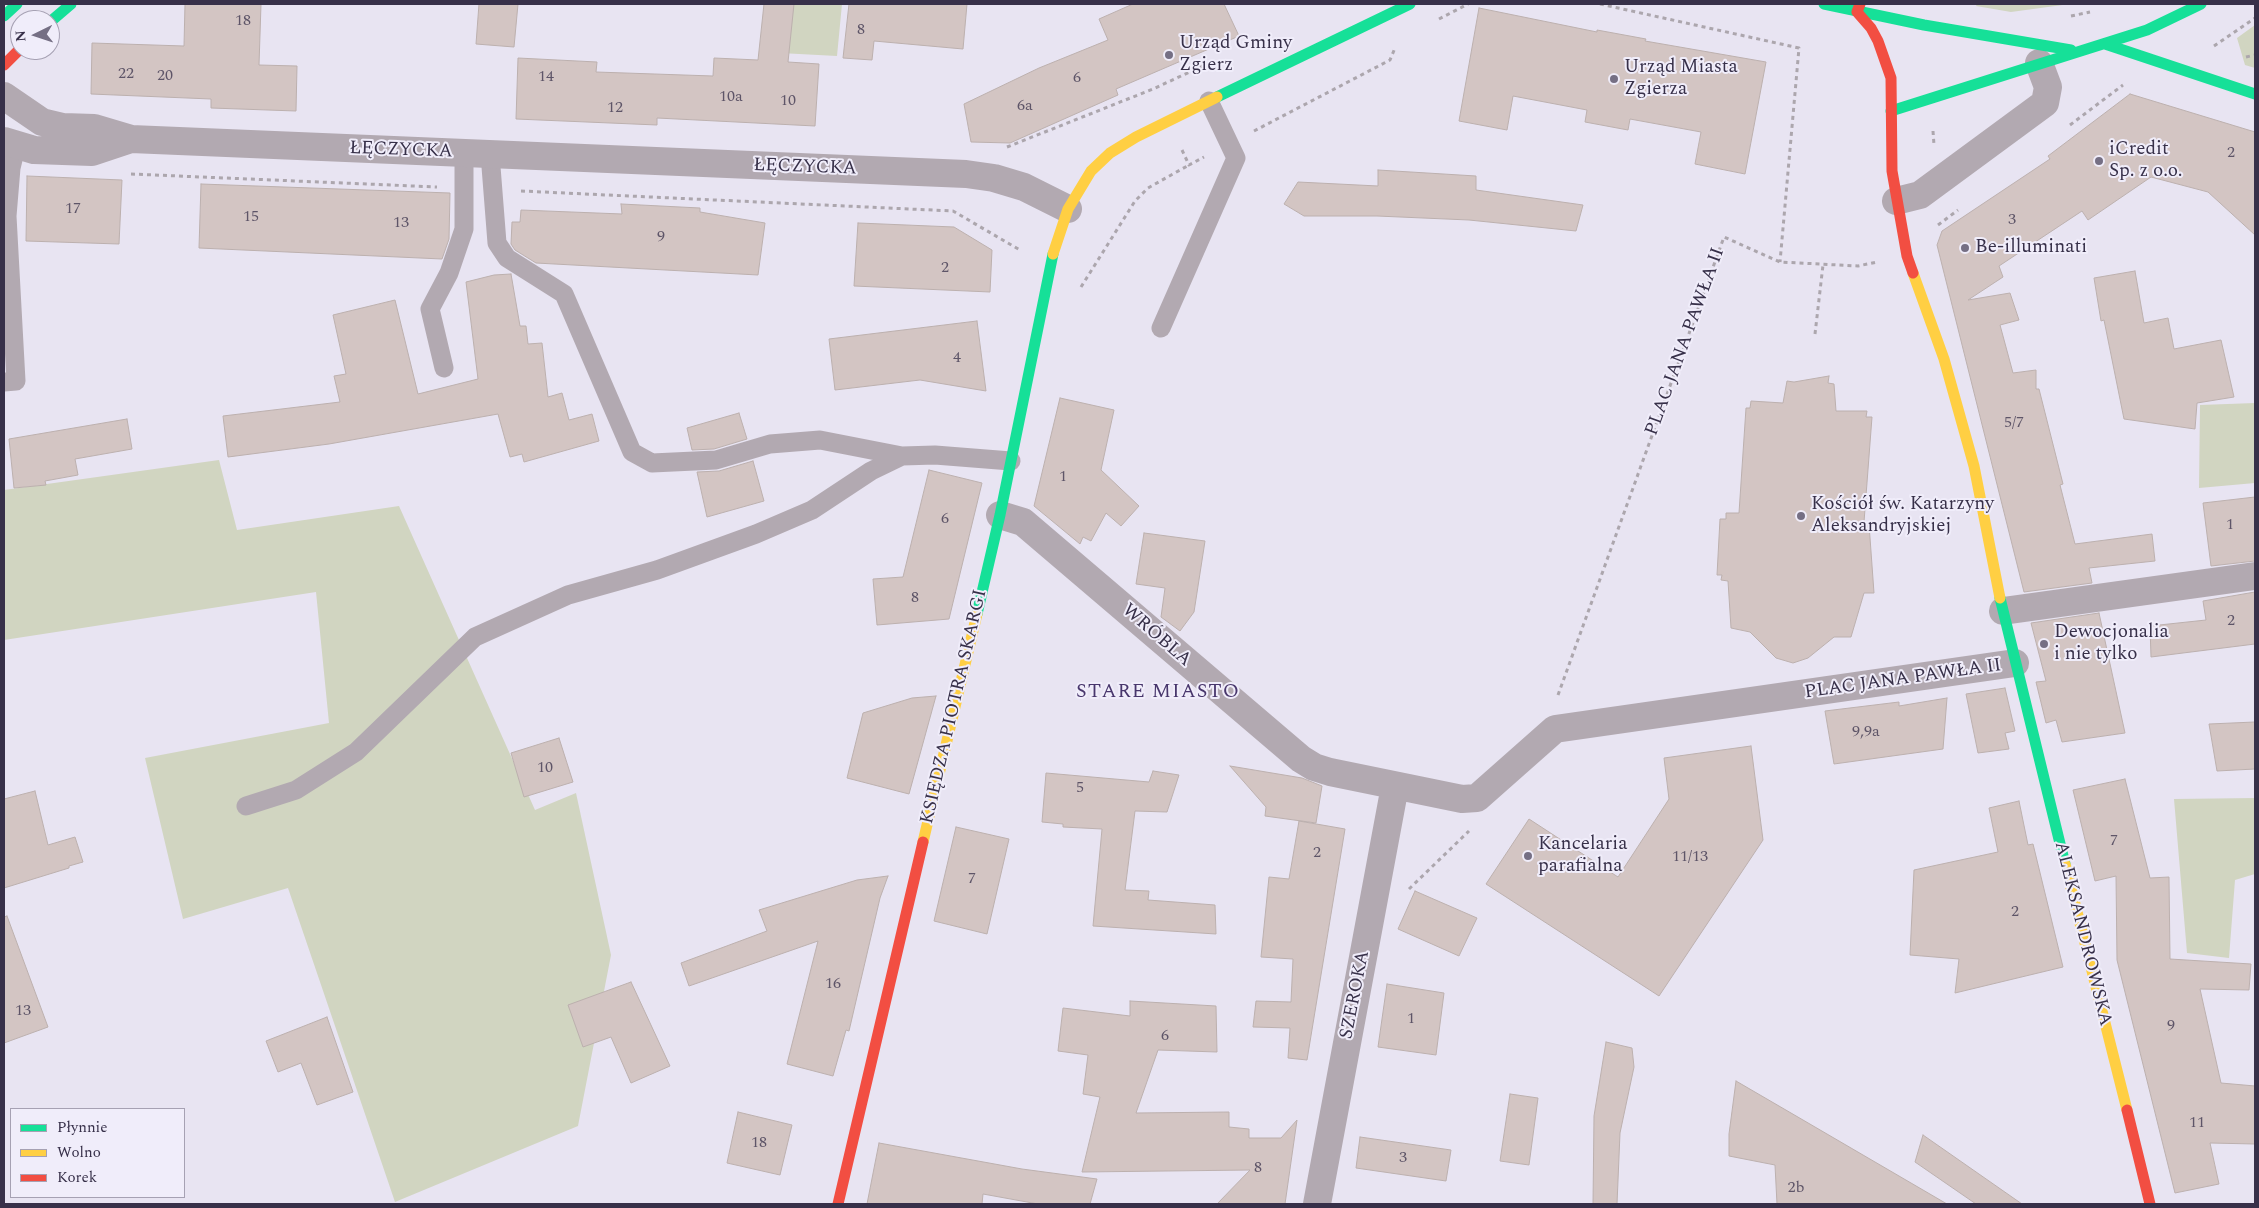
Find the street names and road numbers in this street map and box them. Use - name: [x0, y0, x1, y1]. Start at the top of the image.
- street label: ŁĘCZYCKA: [349, 138, 453, 164]
- street label: ŁĘCZYCKA: [753, 155, 857, 181]
- street label: PLAC JANA PAWŁA II: [1641, 245, 1731, 439]
- street label: KSIĘDZA PIOTRA SKARGI: [917, 587, 993, 827]
- street label: WRÓBLA: [1116, 600, 1196, 672]
- street label: PLAC JANA PAWŁA II: [1803, 655, 2003, 705]
- street label: ALEKSANDROWSKA: [2048, 839, 2116, 1029]
- street label: SZEROKA: [1336, 949, 1376, 1041]

